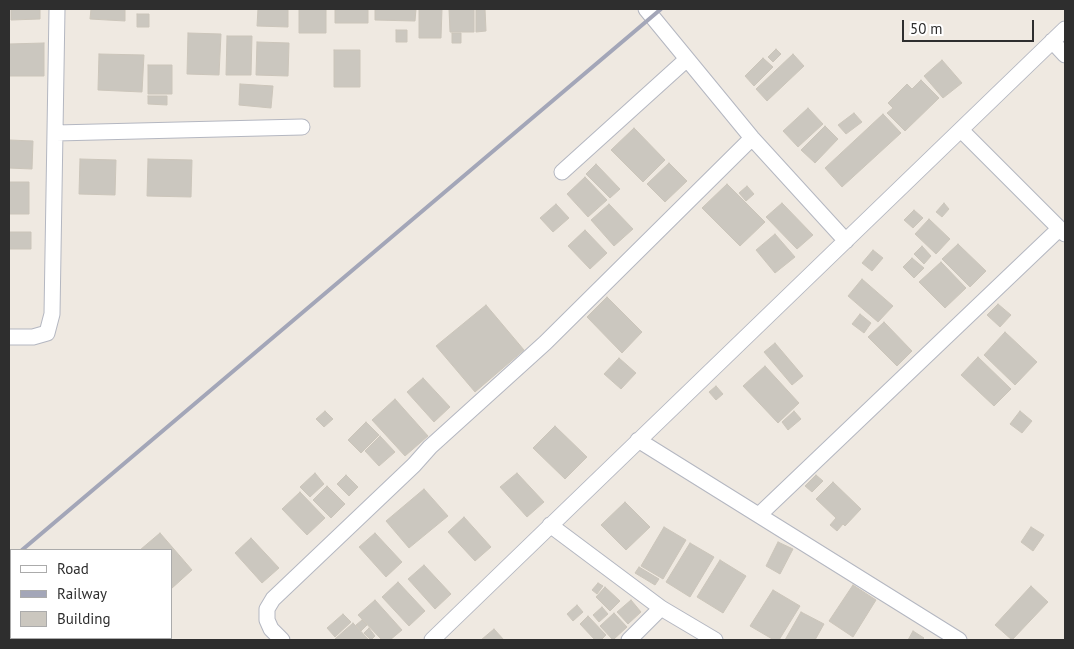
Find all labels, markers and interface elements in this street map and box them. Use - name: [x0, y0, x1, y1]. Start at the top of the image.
- scale bar: [904, 10, 1036, 42]
- text: 50 m: [910, 19, 943, 38]
- legend: [10, 549, 172, 639]
- text: Road: [57, 559, 89, 578]
- text: Railway: [57, 584, 107, 603]
- text: Building: [57, 609, 111, 628]

